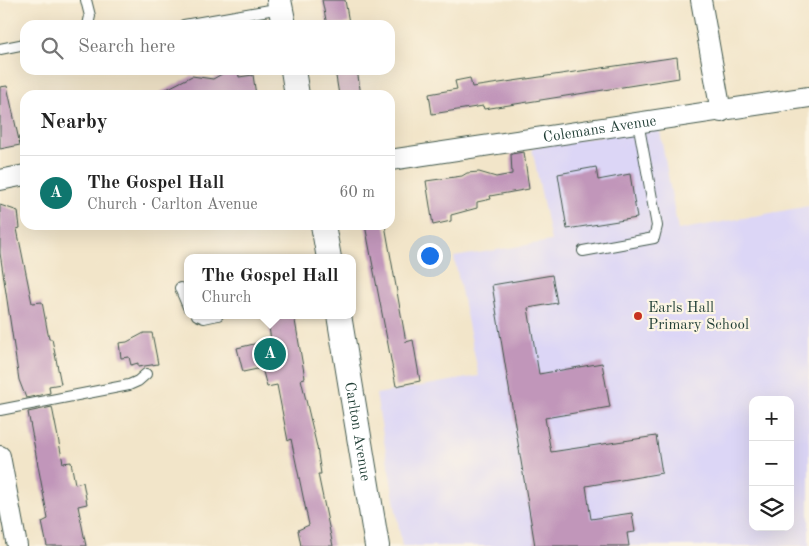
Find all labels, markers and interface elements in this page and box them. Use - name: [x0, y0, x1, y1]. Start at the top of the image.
- search box: [20, 20, 395, 75]
- icon: search: [38, 34, 66, 62]
- text: Search here: [78, 38, 175, 57]
- text: Nearby: [40, 112, 108, 133]
- street label: Colemans Avenue: [542, 114, 658, 146]
- text: The Gospel Hall: [87, 174, 224, 193]
- text: A: [50, 185, 62, 201]
- text: 60 m: [339, 185, 375, 201]
- text: Church · Carlton Avenue: [87, 197, 258, 213]
- your location: [417, 243, 443, 269]
- popup: [184, 254, 356, 319]
- text: The Gospel Hall: [201, 267, 339, 286]
- text: Church: [201, 290, 251, 306]
- place label: Earls Hall Primary School: [648, 301, 749, 333]
- marker: Earls Hall Primary School: [632, 310, 644, 322]
- pin: A: [254, 335, 286, 373]
- street label: Carlton Avenue: [341, 381, 372, 483]
- map controls: [749, 396, 794, 531]
- button: +: [749, 396, 794, 441]
- button: −: [749, 441, 794, 486]
- button: layers: [749, 486, 794, 531]

